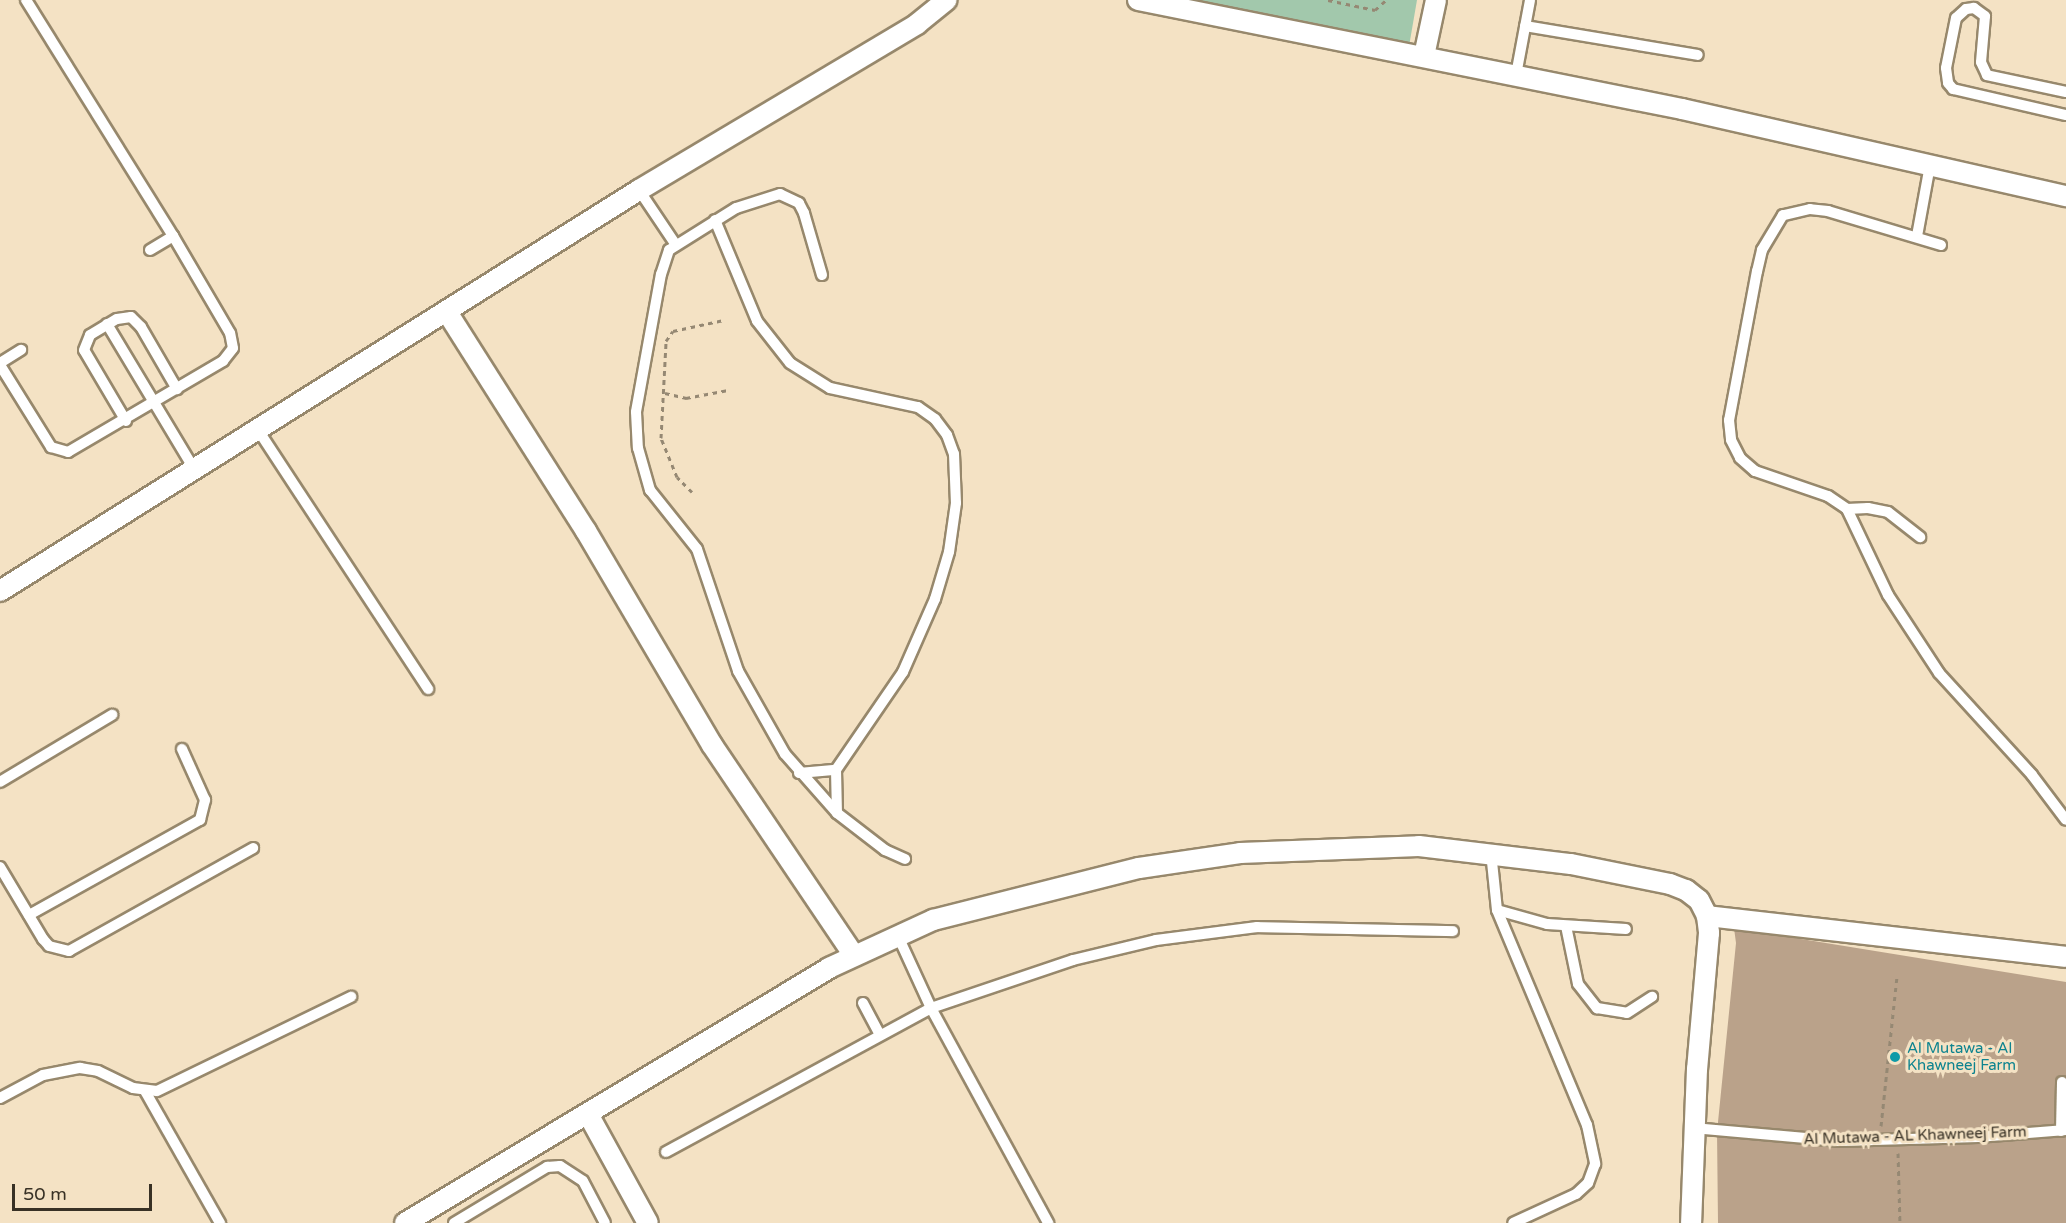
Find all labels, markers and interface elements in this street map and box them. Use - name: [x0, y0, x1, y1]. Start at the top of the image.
- place label: Al Mutawa - Al Khawneej Farm: [1907, 1039, 2016, 1074]
- marker: Al Mutawa - Al Khawneej Farm: [1888, 1050, 1902, 1064]
- street label: Al Mutawa - AL Khawneej Farm: [1803, 1123, 2027, 1149]
- scale bar: [15, 1172, 154, 1210]
- text: 50 m: [23, 1183, 67, 1205]

